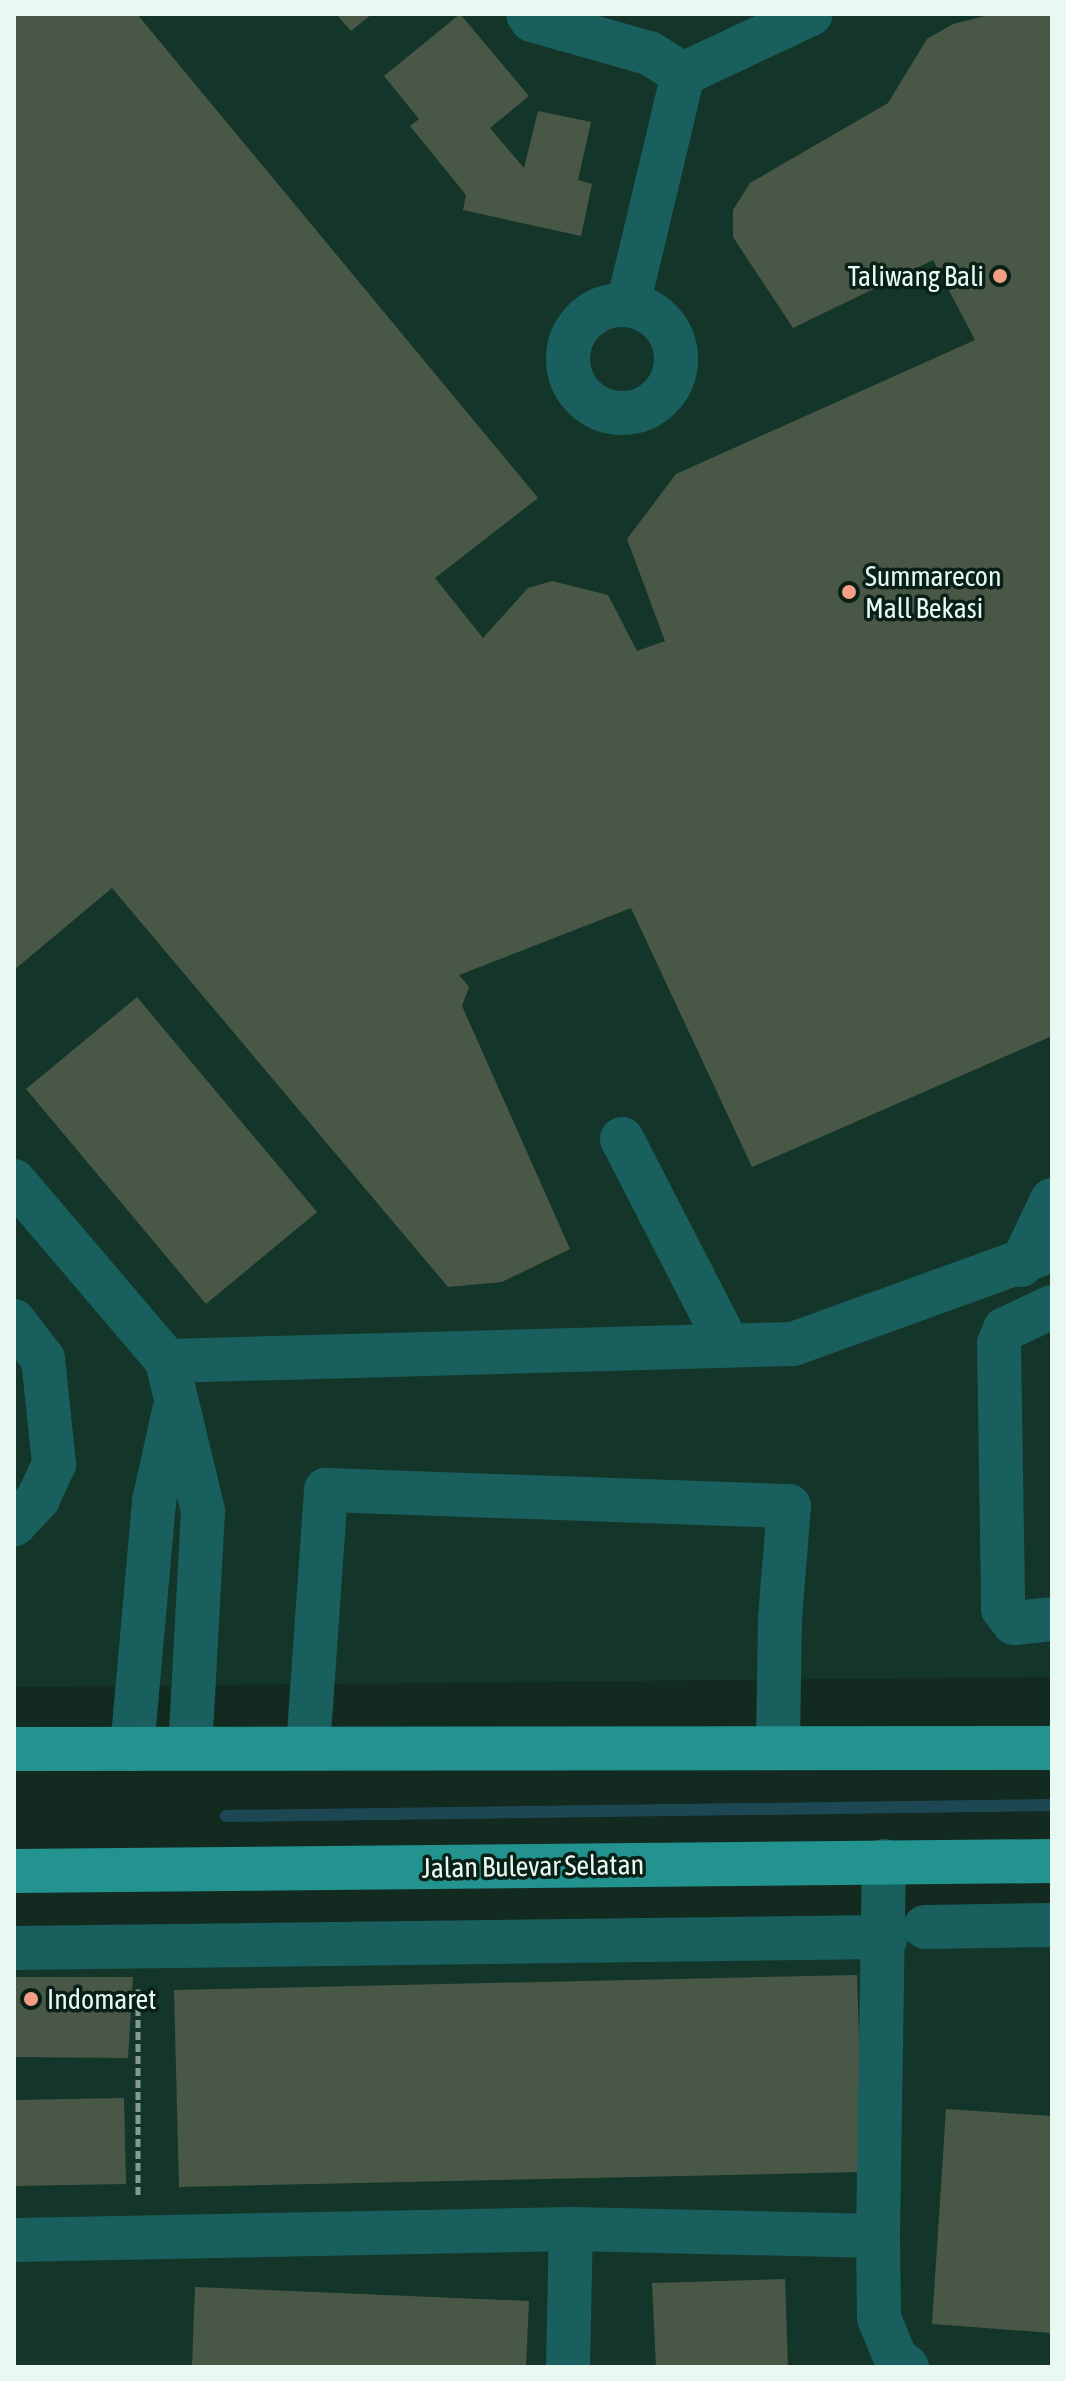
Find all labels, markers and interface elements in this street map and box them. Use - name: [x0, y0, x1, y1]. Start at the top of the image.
- place label: Taliwang Bali: [848, 259, 984, 293]
- marker: Taliwang Bali: [991, 267, 1009, 285]
- place label: Summarecon Mall Bekasi: [865, 559, 1002, 625]
- marker: Summarecon Mall Bekasi: [840, 583, 858, 601]
- street label: Jalan Bulevar Selatan: [422, 1847, 644, 1885]
- place label: Indomaret: [47, 1982, 156, 2016]
- marker: Indomaret: [22, 1990, 40, 2008]

